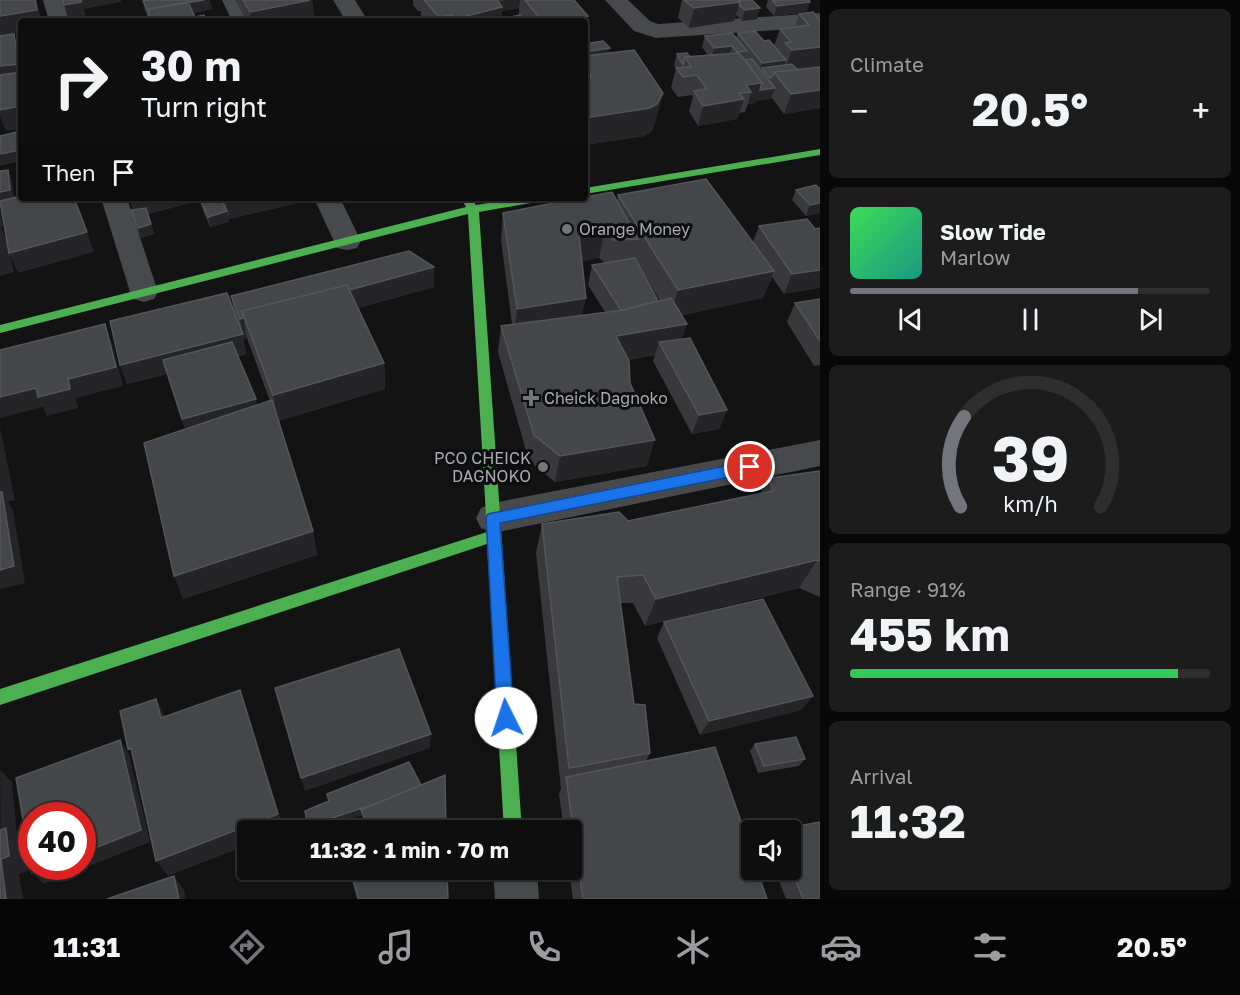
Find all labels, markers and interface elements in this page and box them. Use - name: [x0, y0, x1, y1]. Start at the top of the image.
- text: 30 m: [141, 40, 241, 90]
- icon: right: [42, 42, 120, 120]
- text: Climate: [850, 52, 924, 76]
- text: 20.5°: [972, 82, 1088, 136]
- text: Turn right: [141, 91, 267, 123]
- text: −: [850, 91, 868, 130]
- text: +: [1192, 91, 1210, 130]
- icon: arrive: [107, 156, 140, 189]
- text: Then: [42, 159, 95, 186]
- text: Slow Tide: [940, 218, 1046, 245]
- place label: Orange Money: [579, 219, 690, 239]
- marker: Orange Money: [560, 222, 574, 236]
- text: Marlow: [940, 245, 1011, 269]
- icon: previous: [894, 303, 927, 336]
- icon: pause: [1014, 303, 1047, 336]
- icon: next: [1134, 303, 1167, 336]
- place label: Cheick Dagnoko: [544, 388, 668, 408]
- marker: Cheick Dagnoko: [522, 389, 540, 407]
- text: 39: [991, 420, 1069, 495]
- pin: [724, 441, 775, 492]
- place label: PCO CHEICK DAGNOKO: [434, 448, 531, 486]
- icon: arrive: [733, 450, 766, 483]
- marker: PCO CHEICK DAGNOKO: [536, 460, 550, 474]
- text: km/h: [1003, 491, 1057, 517]
- text: Range · 91%: [850, 577, 966, 601]
- text: 455 km: [850, 607, 1010, 661]
- position arrow: [474, 686, 538, 750]
- text: Arrival: [850, 764, 913, 788]
- text: 11:32: [850, 794, 966, 848]
- speed limit sign: 40: [18, 802, 96, 880]
- map controls: [741, 820, 801, 880]
- button: sound: [741, 820, 801, 880]
- text: 11:32 · 1 min · 70 m: [310, 836, 509, 863]
- icon: directions: [226, 926, 268, 968]
- icon: music: [375, 926, 417, 968]
- icon: phone: [523, 926, 565, 968]
- icon: climate: [672, 926, 714, 968]
- icon: car: [820, 926, 862, 968]
- icon: filters: [969, 926, 1011, 968]
- text: 11:31: [53, 931, 120, 963]
- text: 20.5°: [1117, 931, 1187, 963]

